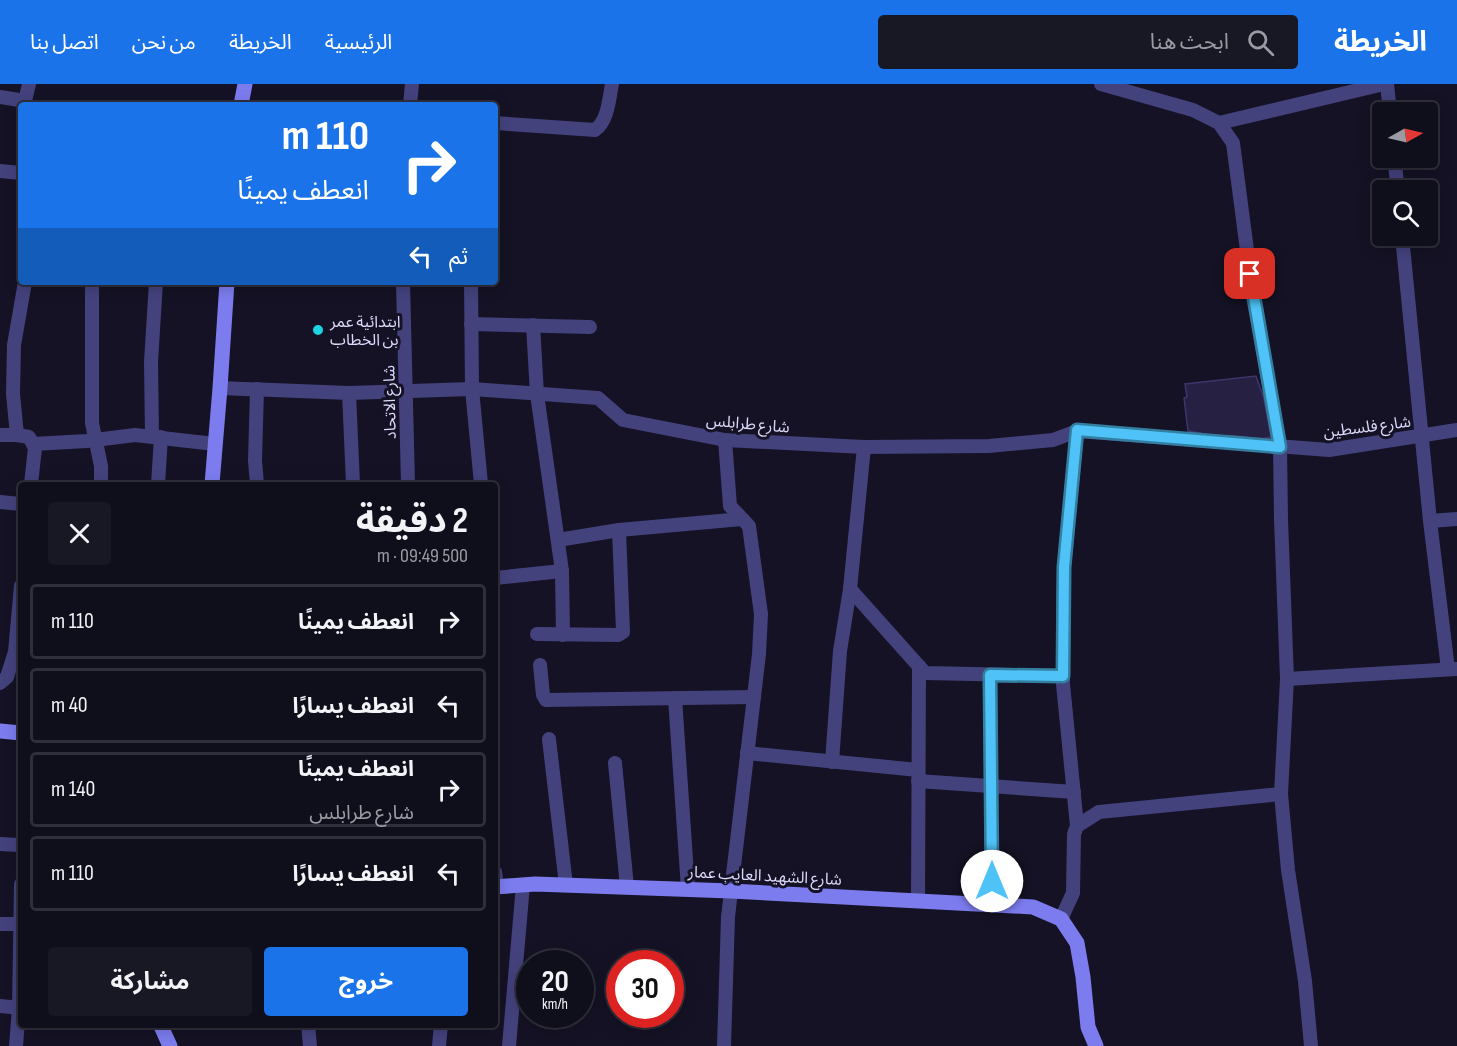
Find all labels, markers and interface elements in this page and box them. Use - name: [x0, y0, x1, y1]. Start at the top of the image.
- search box: [878, 15, 1298, 69]
- icon: search: [1244, 26, 1277, 59]
- text: الخريطة: [1334, 26, 1427, 59]
- text: ابحث هنا: [1150, 29, 1229, 56]
- text: اتصل بنا: [30, 30, 99, 55]
- text: من نحن: [132, 30, 196, 55]
- text: الخريطة: [229, 30, 292, 55]
- text: الرئيسية: [325, 30, 392, 55]
- north arrow: [1372, 102, 1438, 168]
- map controls: [1372, 102, 1438, 246]
- text: 110 m: [282, 111, 369, 162]
- icon: right: [390, 126, 468, 204]
- text: انعطف يمينًا: [237, 175, 369, 207]
- button: search: [1372, 180, 1438, 246]
- icon: left: [404, 240, 437, 273]
- text: ثم: [449, 244, 468, 271]
- pin: [1224, 248, 1275, 299]
- icon: arrive: [1233, 257, 1266, 290]
- place label: ابتدائية عمر بن الخطاب: [329, 313, 401, 350]
- marker: ابتدائية عمر بن الخطاب: [311, 323, 325, 337]
- street label: شارع الاتحاد: [380, 365, 403, 439]
- street label: شارع طرابلس: [705, 411, 790, 440]
- street label: شارع فلسطين: [1322, 413, 1412, 444]
- text: 2 دقيقة: [356, 500, 468, 543]
- button: close: [48, 502, 111, 565]
- text: 500 m · 09:49: [377, 544, 468, 568]
- icon: right: [432, 605, 465, 638]
- text: 110 m: [51, 608, 94, 635]
- text: انعطف يمينًا: [298, 609, 414, 636]
- icon: left: [432, 689, 465, 722]
- text: 40 m: [51, 692, 88, 719]
- text: انعطف يسارًا: [292, 693, 414, 720]
- text: انعطف يمينًا: [298, 756, 414, 783]
- icon: right: [432, 773, 465, 806]
- text: 140 m: [51, 776, 95, 803]
- text: شارع طرابلس: [309, 801, 414, 825]
- position arrow: [960, 849, 1024, 913]
- icon: left: [432, 857, 465, 890]
- text: 110 m: [51, 860, 94, 887]
- text: انعطف يسارًا: [292, 861, 414, 888]
- street label: شارع الشهيد العايب عمار: [686, 863, 842, 892]
- button: مشاركة: [48, 947, 252, 1016]
- button: خروج: [264, 947, 468, 1016]
- speed limit sign: 30: [606, 950, 684, 1028]
- text: 20: [541, 964, 569, 1000]
- text: km/h: [542, 995, 568, 1014]

